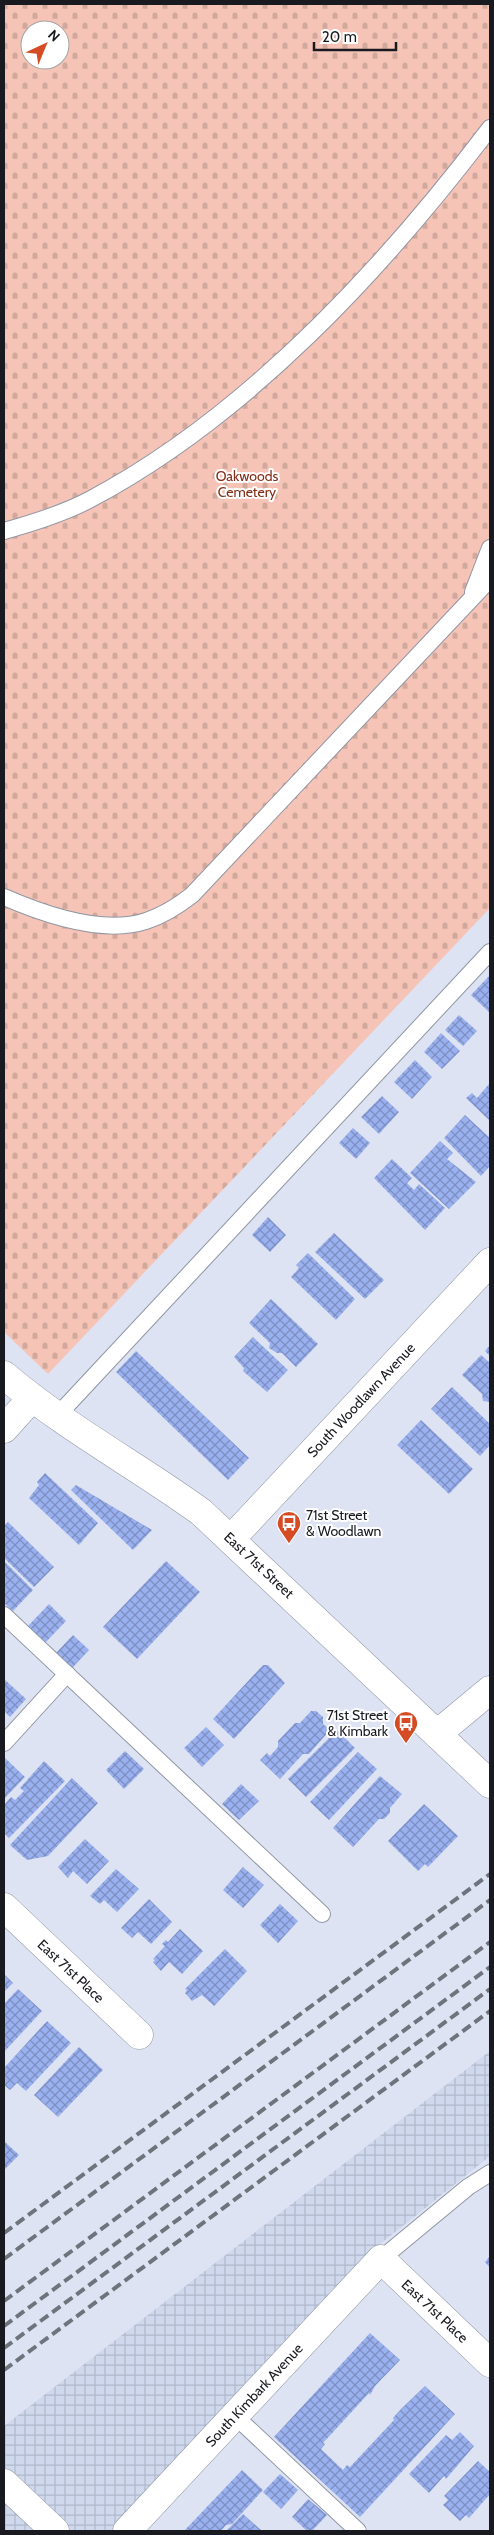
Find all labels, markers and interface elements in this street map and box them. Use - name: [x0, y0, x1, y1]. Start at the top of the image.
- north arrow: [20, 20, 70, 70]
- scale bar: [314, 20, 396, 52]
- text: N: [44, 26, 64, 46]
- text: 20 m: [322, 28, 357, 46]
- park label: Oakwoods Cemetery: [216, 467, 279, 501]
- street label: South Woodlawn Avenue: [303, 1339, 419, 1461]
- place label: 71st Street & Woodlawn: [306, 1506, 382, 1540]
- bus stop icon: 71st Street & Woodlawn: [276, 1510, 302, 1544]
- street label: East 71st Street: [220, 1528, 298, 1602]
- place label: 71st Street & Kimbark: [327, 1706, 389, 1740]
- bus stop icon: 71st Street & Kimbark: [393, 1710, 419, 1744]
- street label: East 71st Place: [34, 1935, 108, 2007]
- street label: East 71st Place: [398, 2275, 472, 2347]
- street label: South Kimbark Avenue: [201, 2340, 307, 2450]

